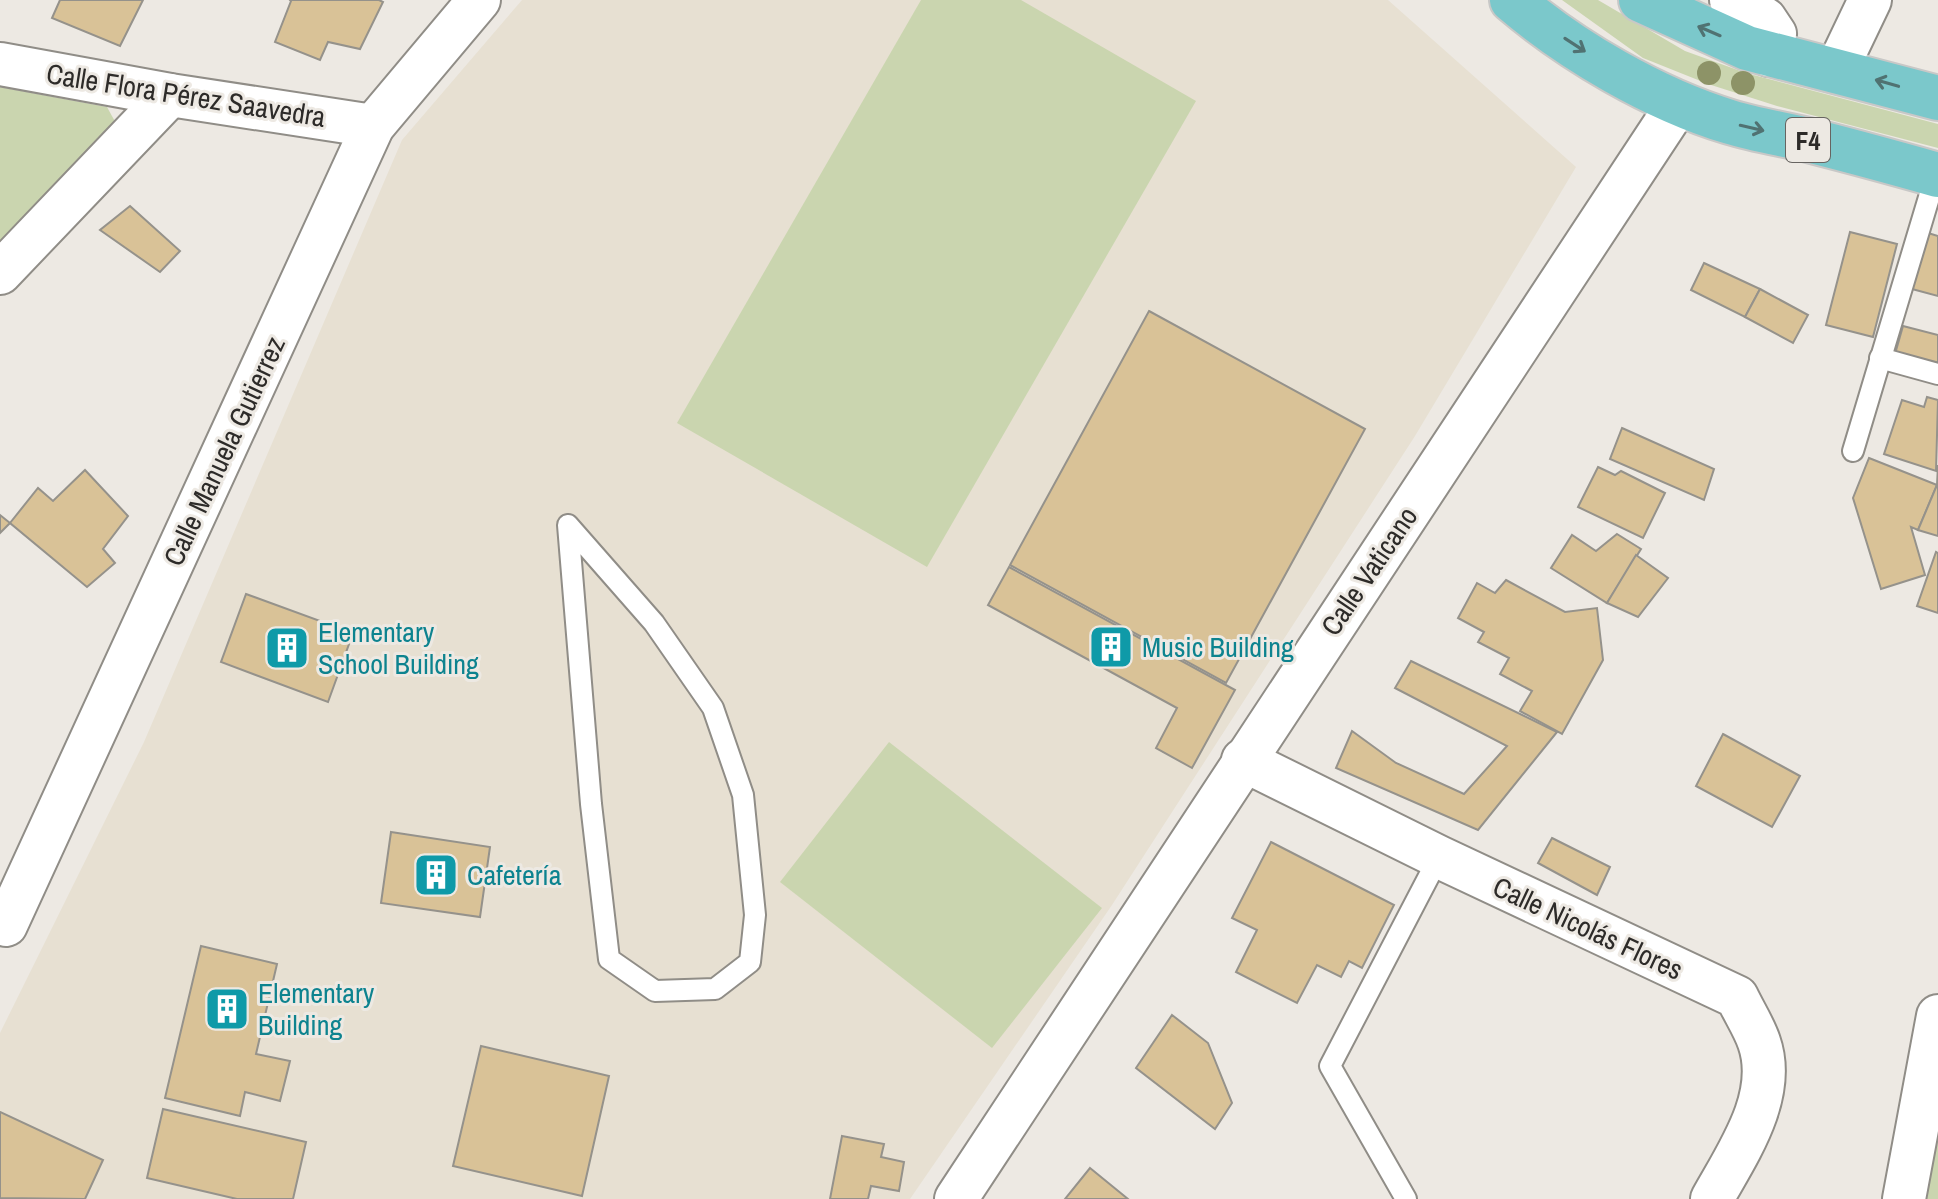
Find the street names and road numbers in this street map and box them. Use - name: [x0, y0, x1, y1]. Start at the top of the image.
- street label: Calle Flora Pérez Saavedra: [44, 54, 328, 136]
- road number: F4: [1786, 118, 1830, 162]
- street label: Calle Manuela Gutierrez: [154, 330, 294, 572]
- street label: Calle Vaticano: [1312, 499, 1426, 643]
- street label: Calle Nicolás Flores: [1487, 867, 1689, 989]

